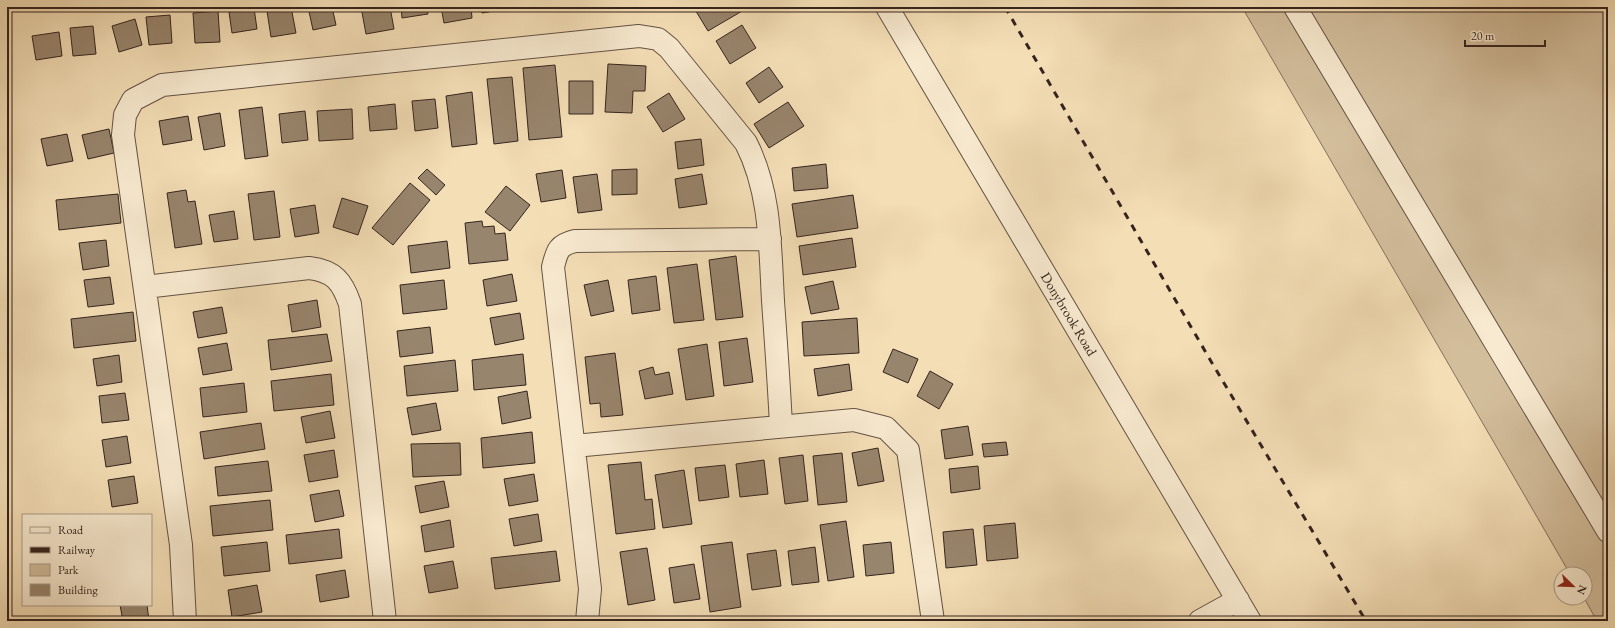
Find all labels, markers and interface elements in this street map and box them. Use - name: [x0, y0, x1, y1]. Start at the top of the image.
- scale bar: [1465, 22, 1545, 48]
- text: 20 m: [1471, 28, 1495, 44]
- street label: Donybrook Road: [1037, 269, 1102, 360]
- legend: [22, 514, 152, 606]
- text: Road: [58, 522, 84, 538]
- text: Railway: [58, 542, 96, 558]
- text: Park: [58, 562, 79, 578]
- north arrow: [1553, 566, 1593, 606]
- text: Building: [58, 582, 99, 598]
- text: N: [1574, 583, 1590, 597]

